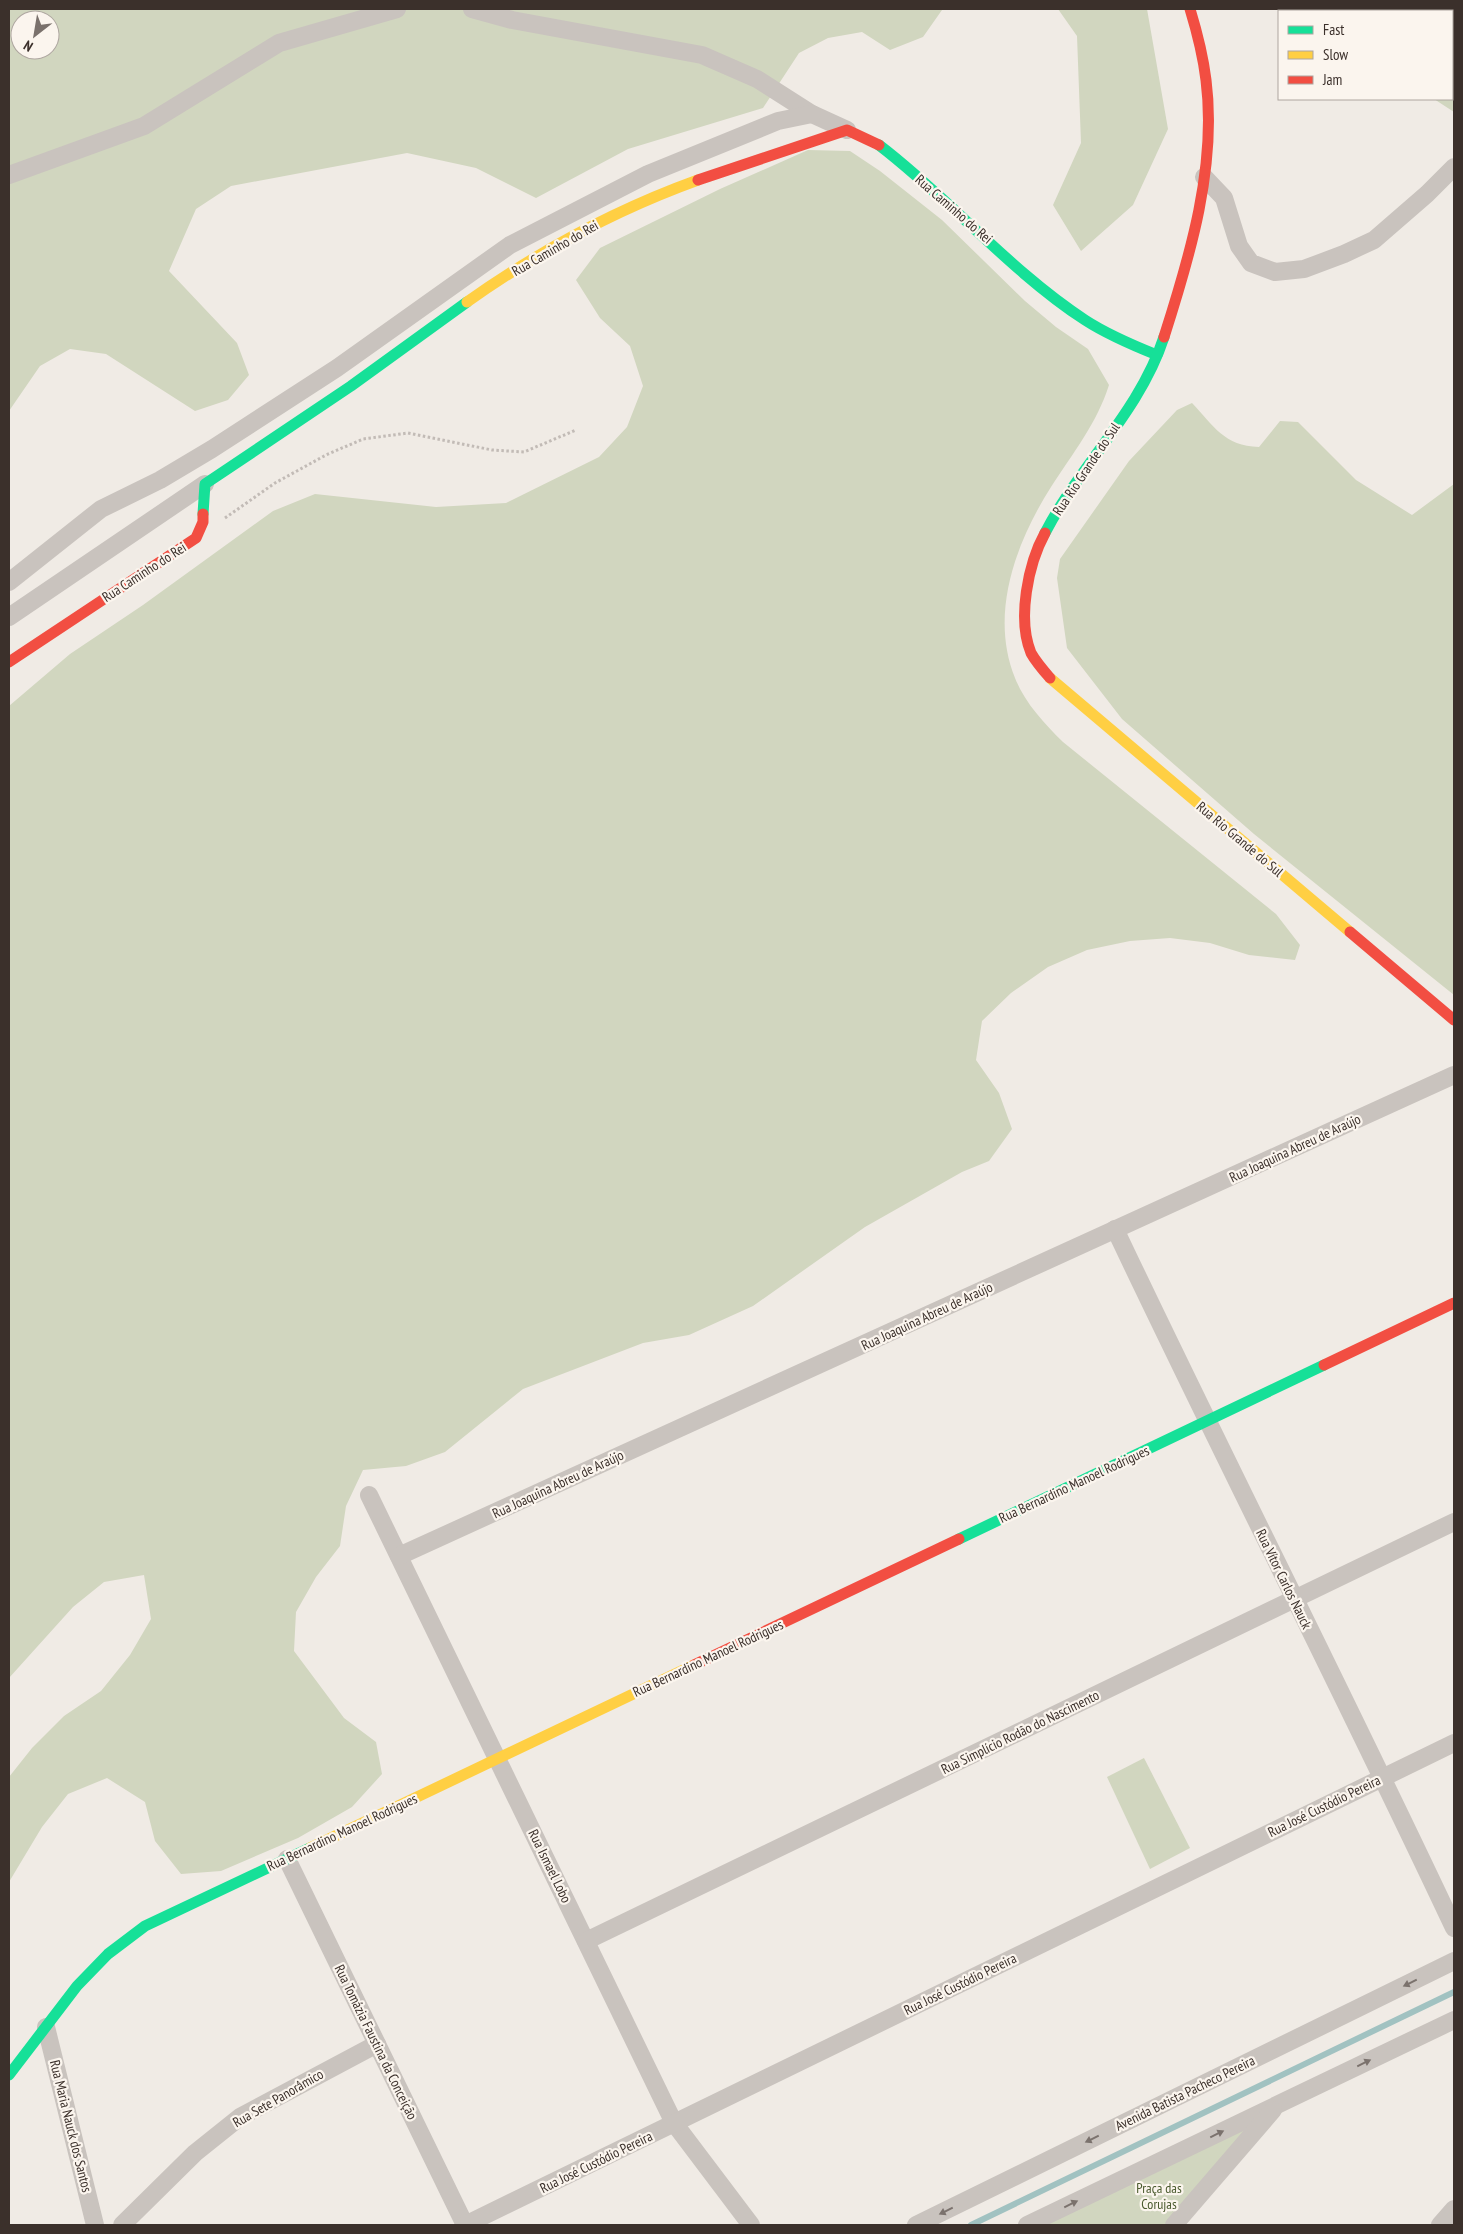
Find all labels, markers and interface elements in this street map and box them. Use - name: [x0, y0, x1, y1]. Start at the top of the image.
- north arrow: [10, 10, 60, 60]
- legend: [1278, 10, 1453, 100]
- text: Fast: [1323, 20, 1344, 39]
- text: N: [20, 36, 36, 56]
- text: Slow: [1323, 45, 1348, 64]
- text: Jam: [1322, 70, 1342, 89]
- street label: Rua Caminho do Rei: [912, 170, 996, 248]
- street label: Rua Caminho do Rei: [509, 216, 601, 280]
- street label: Rua Rio Grande do Sul: [1048, 419, 1124, 519]
- street label: Rua Caminho do Rei: [99, 538, 189, 606]
- street label: Rua Rio Grande do Sul: [1193, 797, 1288, 881]
- street label: Rua Joaquina Abreu de Araújo: [1226, 1110, 1364, 1186]
- street label: Rua Joaquina Abreu de Araújo: [858, 1278, 996, 1354]
- street label: Rua Bernardino Manoel Rodrigues: [996, 1441, 1152, 1527]
- street label: Rua Joaquina Abreu de Araújo: [489, 1446, 627, 1522]
- street label: Rua Vítor Carlos Nauck: [1252, 1526, 1316, 1632]
- street label: Rua Bernardino Manoel Rodrigues: [630, 1615, 786, 1701]
- street label: Rua Simplício Rodão do Nascimento: [938, 1686, 1102, 1778]
- street label: Rua José Custódio Pereira: [1265, 1771, 1383, 1841]
- street label: Rua Bernardino Manoel Rodrigues: [264, 1789, 420, 1875]
- street label: Rua Ismael Lobo: [524, 1826, 576, 1906]
- street label: Rua José Custódio Pereira: [901, 1949, 1019, 2019]
- street label: Rua Tomázia Faustina da Conceição: [331, 1962, 421, 2122]
- one-way arrow: [1403, 1979, 1418, 1987]
- street label: Avenida Batista Pacheco Pereira: [1112, 2051, 1258, 2135]
- street label: Rua Maria Nauck dos Santos: [46, 2058, 96, 2194]
- one-way arrow: [1357, 2059, 1371, 2067]
- street label: Rua Sete Panorâmico: [229, 2065, 327, 2131]
- street label: Rua José Custódio Pereira: [537, 2127, 655, 2197]
- one-way arrow: [1210, 2130, 1224, 2138]
- one-way arrow: [1085, 2135, 1099, 2143]
- park label: Praça das Corujas: [1136, 2179, 1182, 2213]
- one-way arrow: [1064, 2200, 1078, 2208]
- one-way arrow: [939, 2207, 953, 2215]

